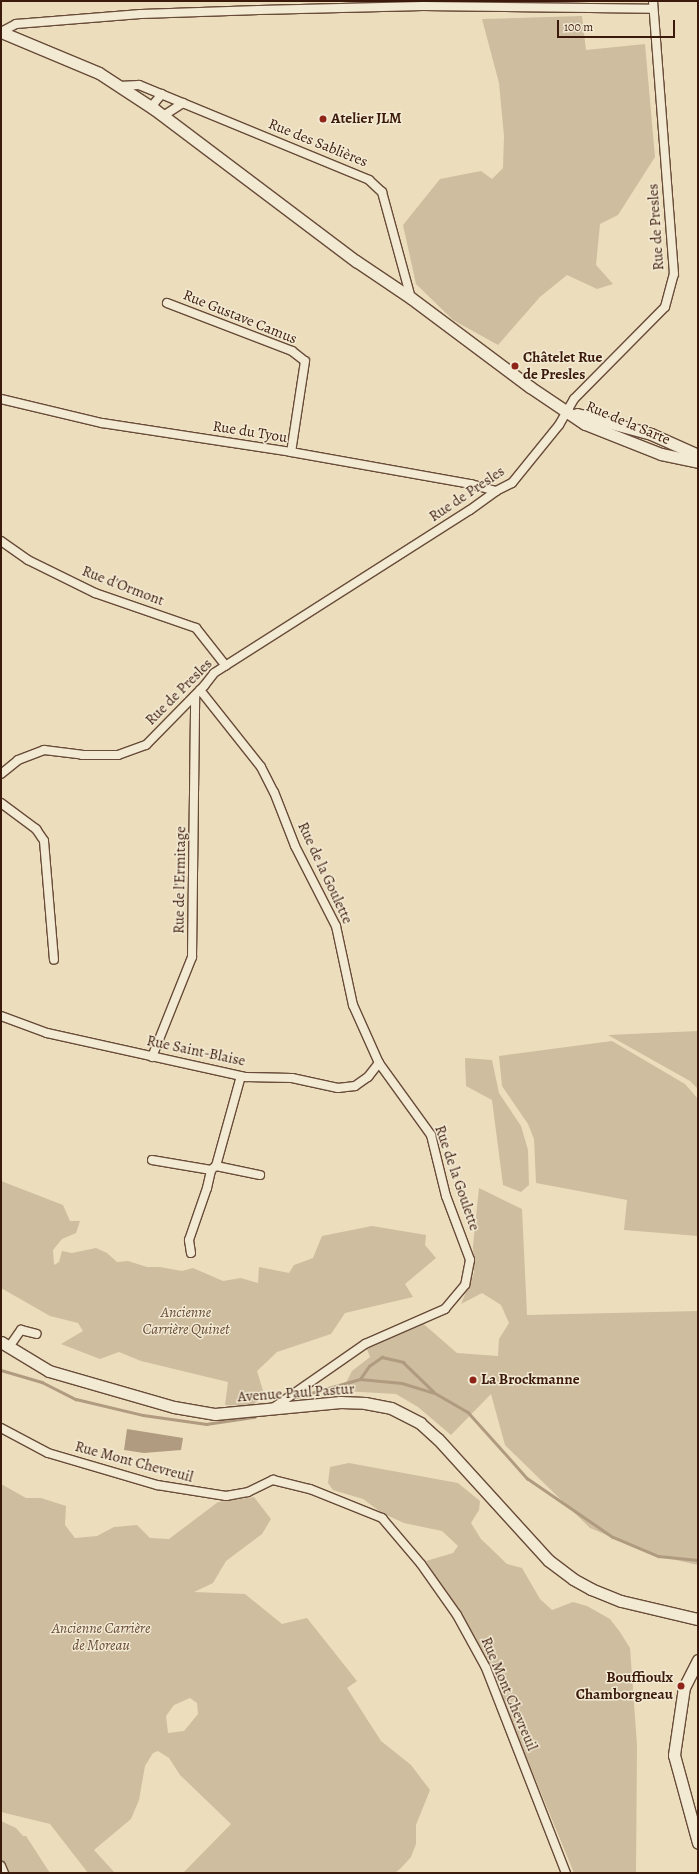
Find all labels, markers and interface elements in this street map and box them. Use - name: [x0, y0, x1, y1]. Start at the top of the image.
- scale bar: [559, 12, 677, 38]
- text: 100 m: [564, 19, 593, 35]
- place label: Atelier JLM: [331, 110, 402, 128]
- marker: Atelier JLM: [318, 114, 328, 124]
- street label: Rue des Sablières: [266, 115, 370, 171]
- street label: Rue de Presles: [644, 183, 668, 271]
- street label: Rue Gustave Camus: [180, 286, 300, 348]
- place label: Châtelet Rue de Presles: [523, 348, 602, 383]
- marker: Châtelet Rue de Presles: [510, 361, 520, 371]
- street label: Rue de la Sarte: [583, 397, 673, 449]
- street label: Rue du Tyou: [211, 417, 289, 447]
- street label: Rue de Presles: [426, 462, 508, 526]
- street label: Rue d'Ormont: [79, 562, 167, 610]
- street label: Rue de Presles: [142, 655, 216, 729]
- street label: Rue de la Goulette: [294, 819, 356, 927]
- street label: Rue de l'Ermitage: [170, 826, 190, 934]
- street label: Rue Saint-Blaise: [145, 1032, 247, 1070]
- street label: Rue de la Goulette: [431, 1123, 483, 1233]
- park label: Ancienne Carrière Quinet: [143, 1303, 229, 1338]
- place label: La Brockmanne: [481, 1371, 580, 1389]
- marker: La Brockmanne: [468, 1375, 478, 1385]
- street label: Avenue Paul Pastur: [237, 1380, 355, 1406]
- street label: Rue Mont Chevreuil: [73, 1438, 195, 1486]
- park label: Ancienne Carrière de Moreau: [52, 1619, 150, 1654]
- street label: Rue Mont Chevreuil: [477, 1634, 541, 1754]
- place label: Bouffioulx Chamborgneau: [576, 1668, 673, 1703]
- marker: Bouffioulx Chamborgneau: [676, 1681, 686, 1691]

